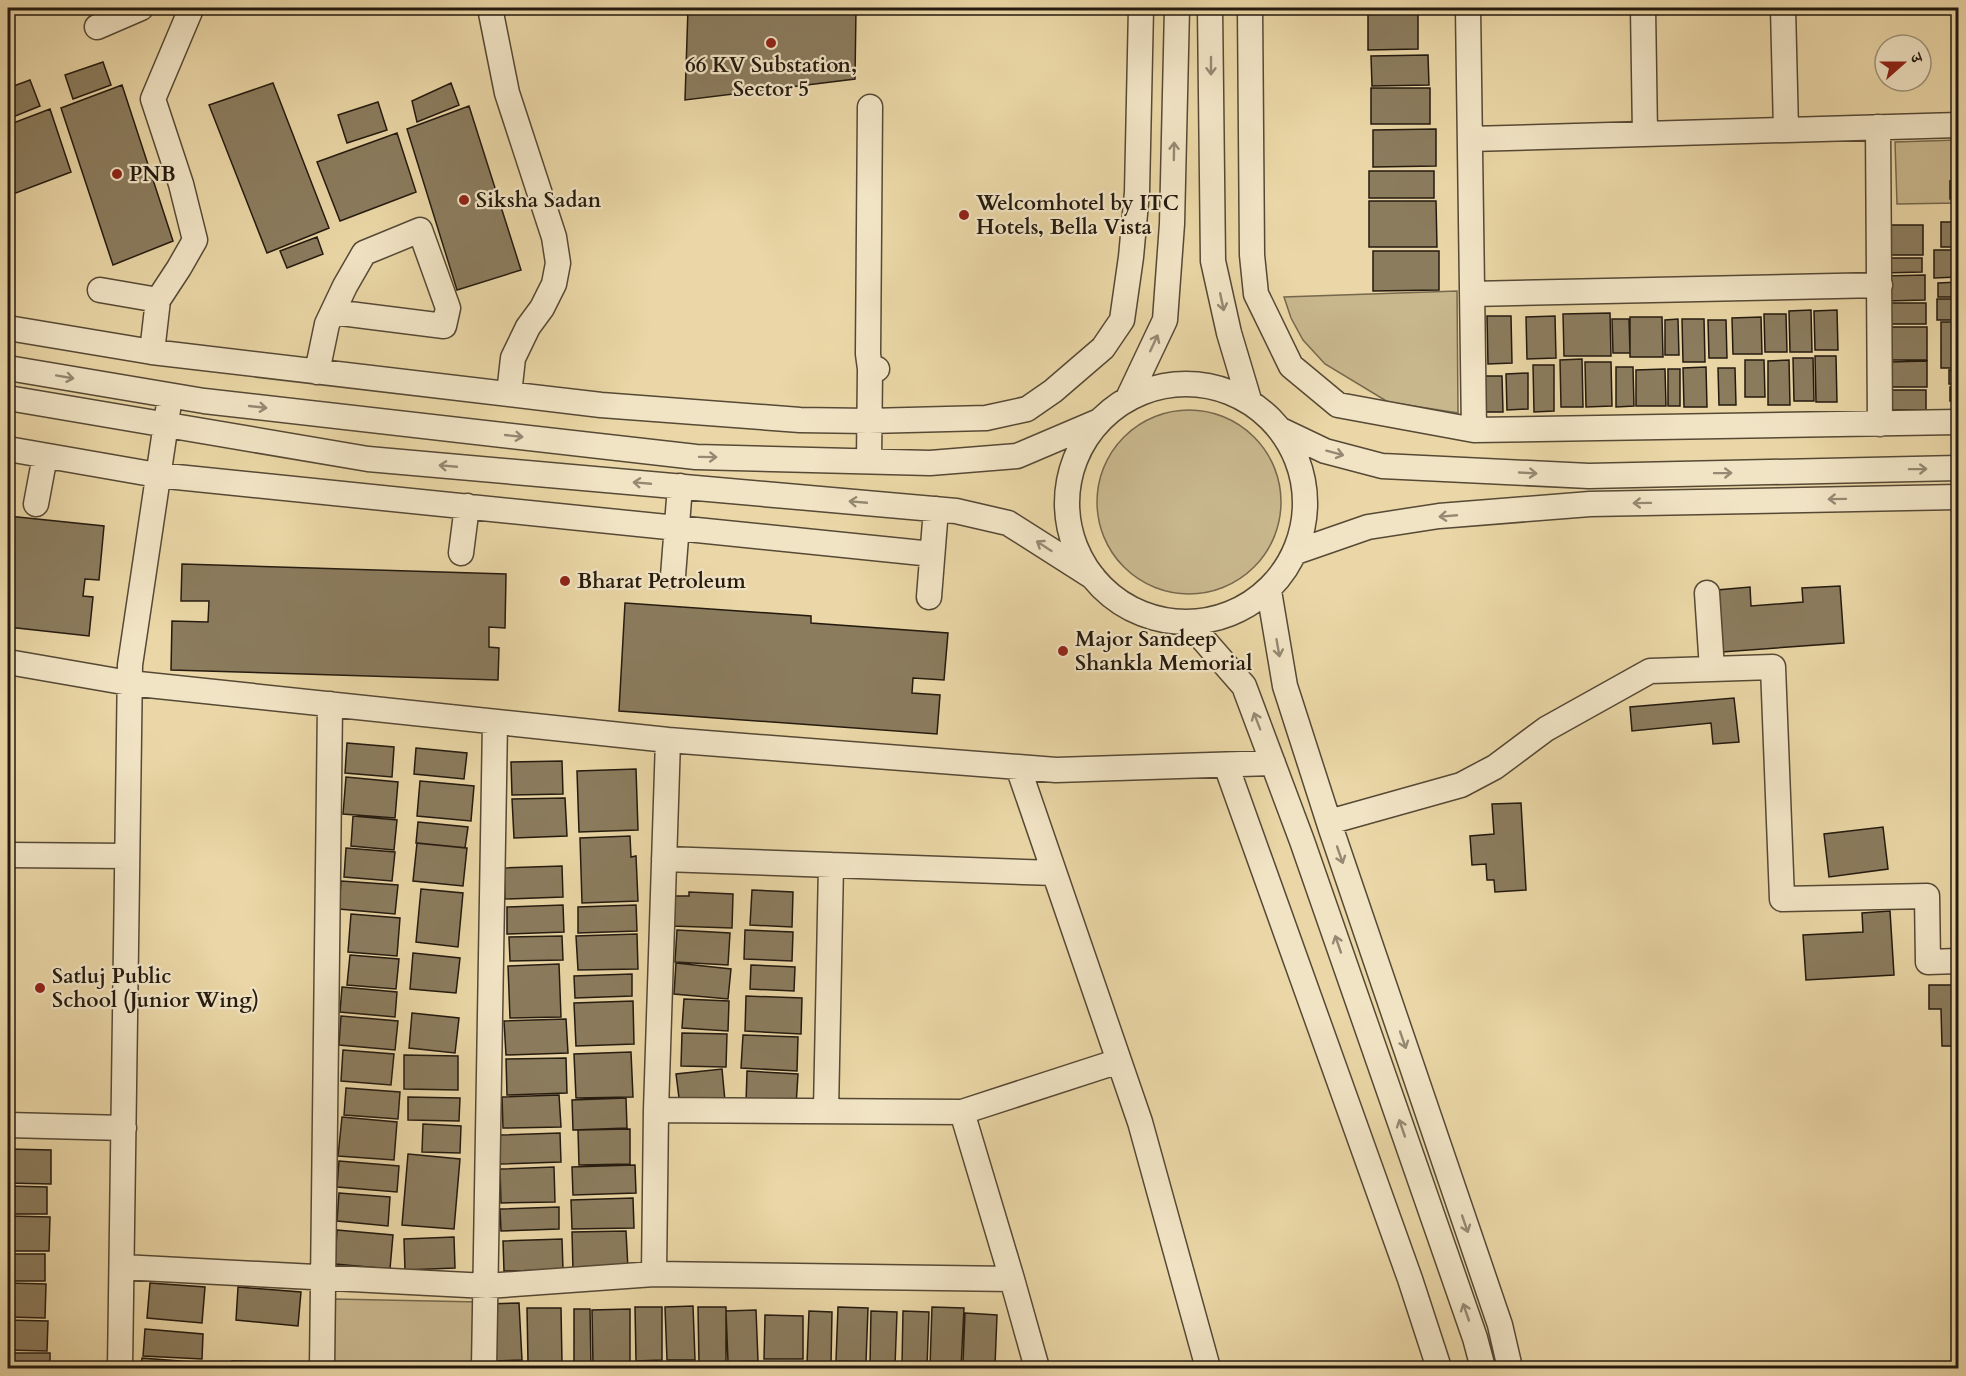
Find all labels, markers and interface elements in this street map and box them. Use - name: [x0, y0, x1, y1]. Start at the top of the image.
- north arrow: [1873, 33, 1933, 93]
- marker: 66 KV Substation, Sector 5: [764, 36, 778, 50]
- text: उ: [1904, 49, 1928, 67]
- place label: 66 KV Substation, Sector 5: [685, 51, 857, 104]
- one-way arrow: [1205, 55, 1217, 75]
- one-way arrow: [1168, 142, 1179, 162]
- place label: PNB: [129, 160, 176, 189]
- marker: PNB: [110, 167, 124, 181]
- place label: Siksha Sadan: [476, 186, 602, 215]
- place label: Welcomhotel by ITC Hotels, Bella Vista: [975, 189, 1179, 242]
- marker: Siksha Sadan: [457, 193, 471, 207]
- marker: Welcomhotel by ITC Hotels, Bella Vista: [957, 208, 971, 222]
- one-way arrow: [1217, 292, 1228, 311]
- one-way arrow: [1148, 335, 1160, 353]
- one-way arrow: [55, 372, 75, 383]
- one-way arrow: [247, 402, 267, 413]
- one-way arrow: [504, 431, 524, 442]
- one-way arrow: [1325, 448, 1344, 460]
- one-way arrow: [698, 451, 718, 463]
- one-way arrow: [439, 460, 459, 471]
- one-way arrow: [1907, 463, 1927, 475]
- one-way arrow: [1517, 467, 1537, 478]
- one-way arrow: [1712, 467, 1732, 479]
- one-way arrow: [633, 477, 653, 488]
- one-way arrow: [1828, 493, 1848, 505]
- one-way arrow: [848, 496, 868, 507]
- one-way arrow: [1633, 497, 1653, 509]
- one-way arrow: [1438, 511, 1458, 522]
- one-way arrow: [1036, 539, 1053, 551]
- place label: Bharat Petroleum: [577, 567, 746, 596]
- marker: Bharat Petroleum: [558, 574, 572, 588]
- place label: Major Sandeep Shankla Memorial: [1075, 625, 1252, 678]
- one-way arrow: [1273, 638, 1284, 658]
- marker: Major Sandeep Shankla Memorial: [1056, 644, 1070, 658]
- one-way arrow: [1251, 713, 1262, 731]
- one-way arrow: [1335, 845, 1346, 864]
- one-way arrow: [1331, 935, 1342, 954]
- place label: Satluj Public School (Junior Wing): [52, 962, 259, 1015]
- marker: Satluj Public School (Junior Wing): [33, 981, 47, 995]
- one-way arrow: [1398, 1030, 1409, 1048]
- one-way arrow: [1396, 1119, 1407, 1138]
- one-way arrow: [1461, 1214, 1472, 1233]
- one-way arrow: [1460, 1304, 1471, 1322]

